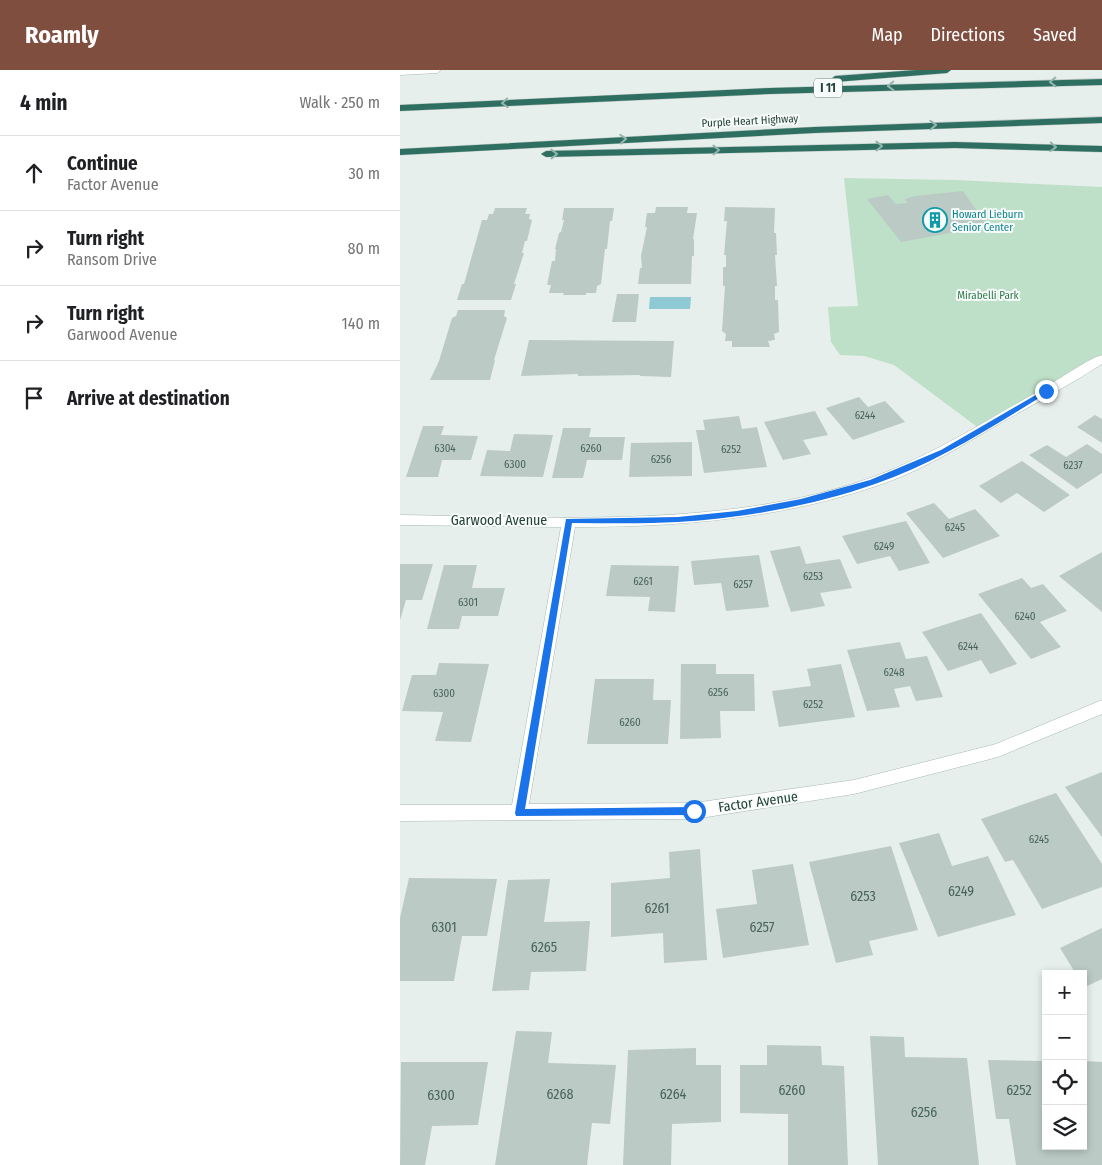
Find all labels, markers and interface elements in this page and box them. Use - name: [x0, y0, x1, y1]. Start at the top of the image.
- text: Roamly: [25, 21, 99, 49]
- text: Map: [871, 24, 903, 46]
- text: Directions: [931, 24, 1005, 46]
- text: Saved: [1033, 24, 1077, 46]
- one-way arrow: [1049, 77, 1057, 88]
- road number: I 11: [814, 78, 842, 98]
- one-way arrow: [887, 81, 895, 92]
- text: 4 min: [20, 90, 68, 116]
- text: Walk · 250 m: [299, 93, 380, 112]
- one-way arrow: [501, 97, 509, 108]
- street label: Purple Heart Highway: [701, 112, 799, 130]
- one-way arrow: [929, 119, 937, 130]
- one-way arrow: [620, 134, 628, 145]
- one-way arrow: [875, 141, 883, 151]
- one-way arrow: [1050, 141, 1058, 152]
- one-way arrow: [712, 145, 720, 155]
- one-way arrow: [550, 148, 558, 159]
- text: Continue: [67, 152, 138, 175]
- icon: ahead: [20, 159, 48, 187]
- text: 30 m: [348, 164, 380, 183]
- text: Factor Avenue: [67, 175, 159, 194]
- building icon: Howard Lieburn Senior Center: [922, 207, 948, 233]
- place label: Howard Lieburn Senior Center: [952, 208, 1023, 234]
- text: Turn right: [67, 227, 144, 250]
- icon: right: [20, 234, 48, 262]
- text: 80 m: [348, 239, 380, 258]
- text: Ransom Drive: [67, 250, 157, 269]
- park label: Mirabelli Park: [957, 289, 1020, 302]
- text: Turn right: [67, 302, 144, 325]
- icon: right: [20, 309, 48, 337]
- text: 140 m: [342, 314, 380, 333]
- text: Garwood Avenue: [67, 325, 177, 344]
- route end: [1035, 380, 1058, 403]
- icon: arrive: [20, 384, 48, 412]
- text: Arrive at destination: [67, 387, 230, 410]
- house number: 6244: [855, 409, 876, 422]
- house number: 6304: [434, 442, 456, 455]
- house number: 6260: [580, 442, 602, 455]
- house number: 6252: [721, 443, 741, 456]
- house number: 6256: [651, 453, 672, 466]
- house number: 6300: [504, 458, 526, 471]
- house number: 6237: [1063, 459, 1083, 472]
- street label: Garwood Avenue: [451, 512, 547, 529]
- house number: 6245: [945, 521, 965, 534]
- house number: 6249: [874, 540, 894, 553]
- house number: 6253: [803, 570, 823, 583]
- house number: 6261: [633, 575, 653, 588]
- house number: 6257: [733, 578, 753, 591]
- house number: 6301: [458, 596, 478, 609]
- house number: 6240: [1014, 610, 1036, 623]
- house number: 6244: [958, 640, 979, 653]
- house number: 6248: [884, 666, 905, 679]
- house number: 6256: [708, 686, 729, 699]
- house number: 6300: [433, 687, 455, 700]
- house number: 6252: [803, 698, 823, 711]
- house number: 6260: [619, 716, 641, 729]
- street label: Factor Avenue: [717, 788, 799, 816]
- route start: [683, 800, 706, 823]
- house number: 6245: [1029, 833, 1049, 846]
- house number: 6249: [948, 883, 974, 900]
- house number: 6253: [850, 888, 876, 905]
- house number: 6261: [645, 900, 669, 917]
- house number: 6301: [431, 919, 457, 936]
- house number: 6257: [750, 919, 775, 936]
- house number: 6265: [531, 939, 557, 956]
- map controls: [1042, 970, 1087, 1150]
- button: +: [1042, 970, 1087, 1015]
- button: −: [1042, 1015, 1087, 1060]
- button: locate: [1042, 1060, 1087, 1105]
- house number: 6260: [778, 1082, 806, 1099]
- house number: 6252: [1006, 1082, 1032, 1099]
- house number: 6268: [547, 1086, 573, 1103]
- house number: 6264: [660, 1086, 687, 1103]
- house number: 6300: [427, 1087, 455, 1104]
- house number: 6256: [911, 1104, 937, 1121]
- button: layers: [1042, 1105, 1087, 1150]

